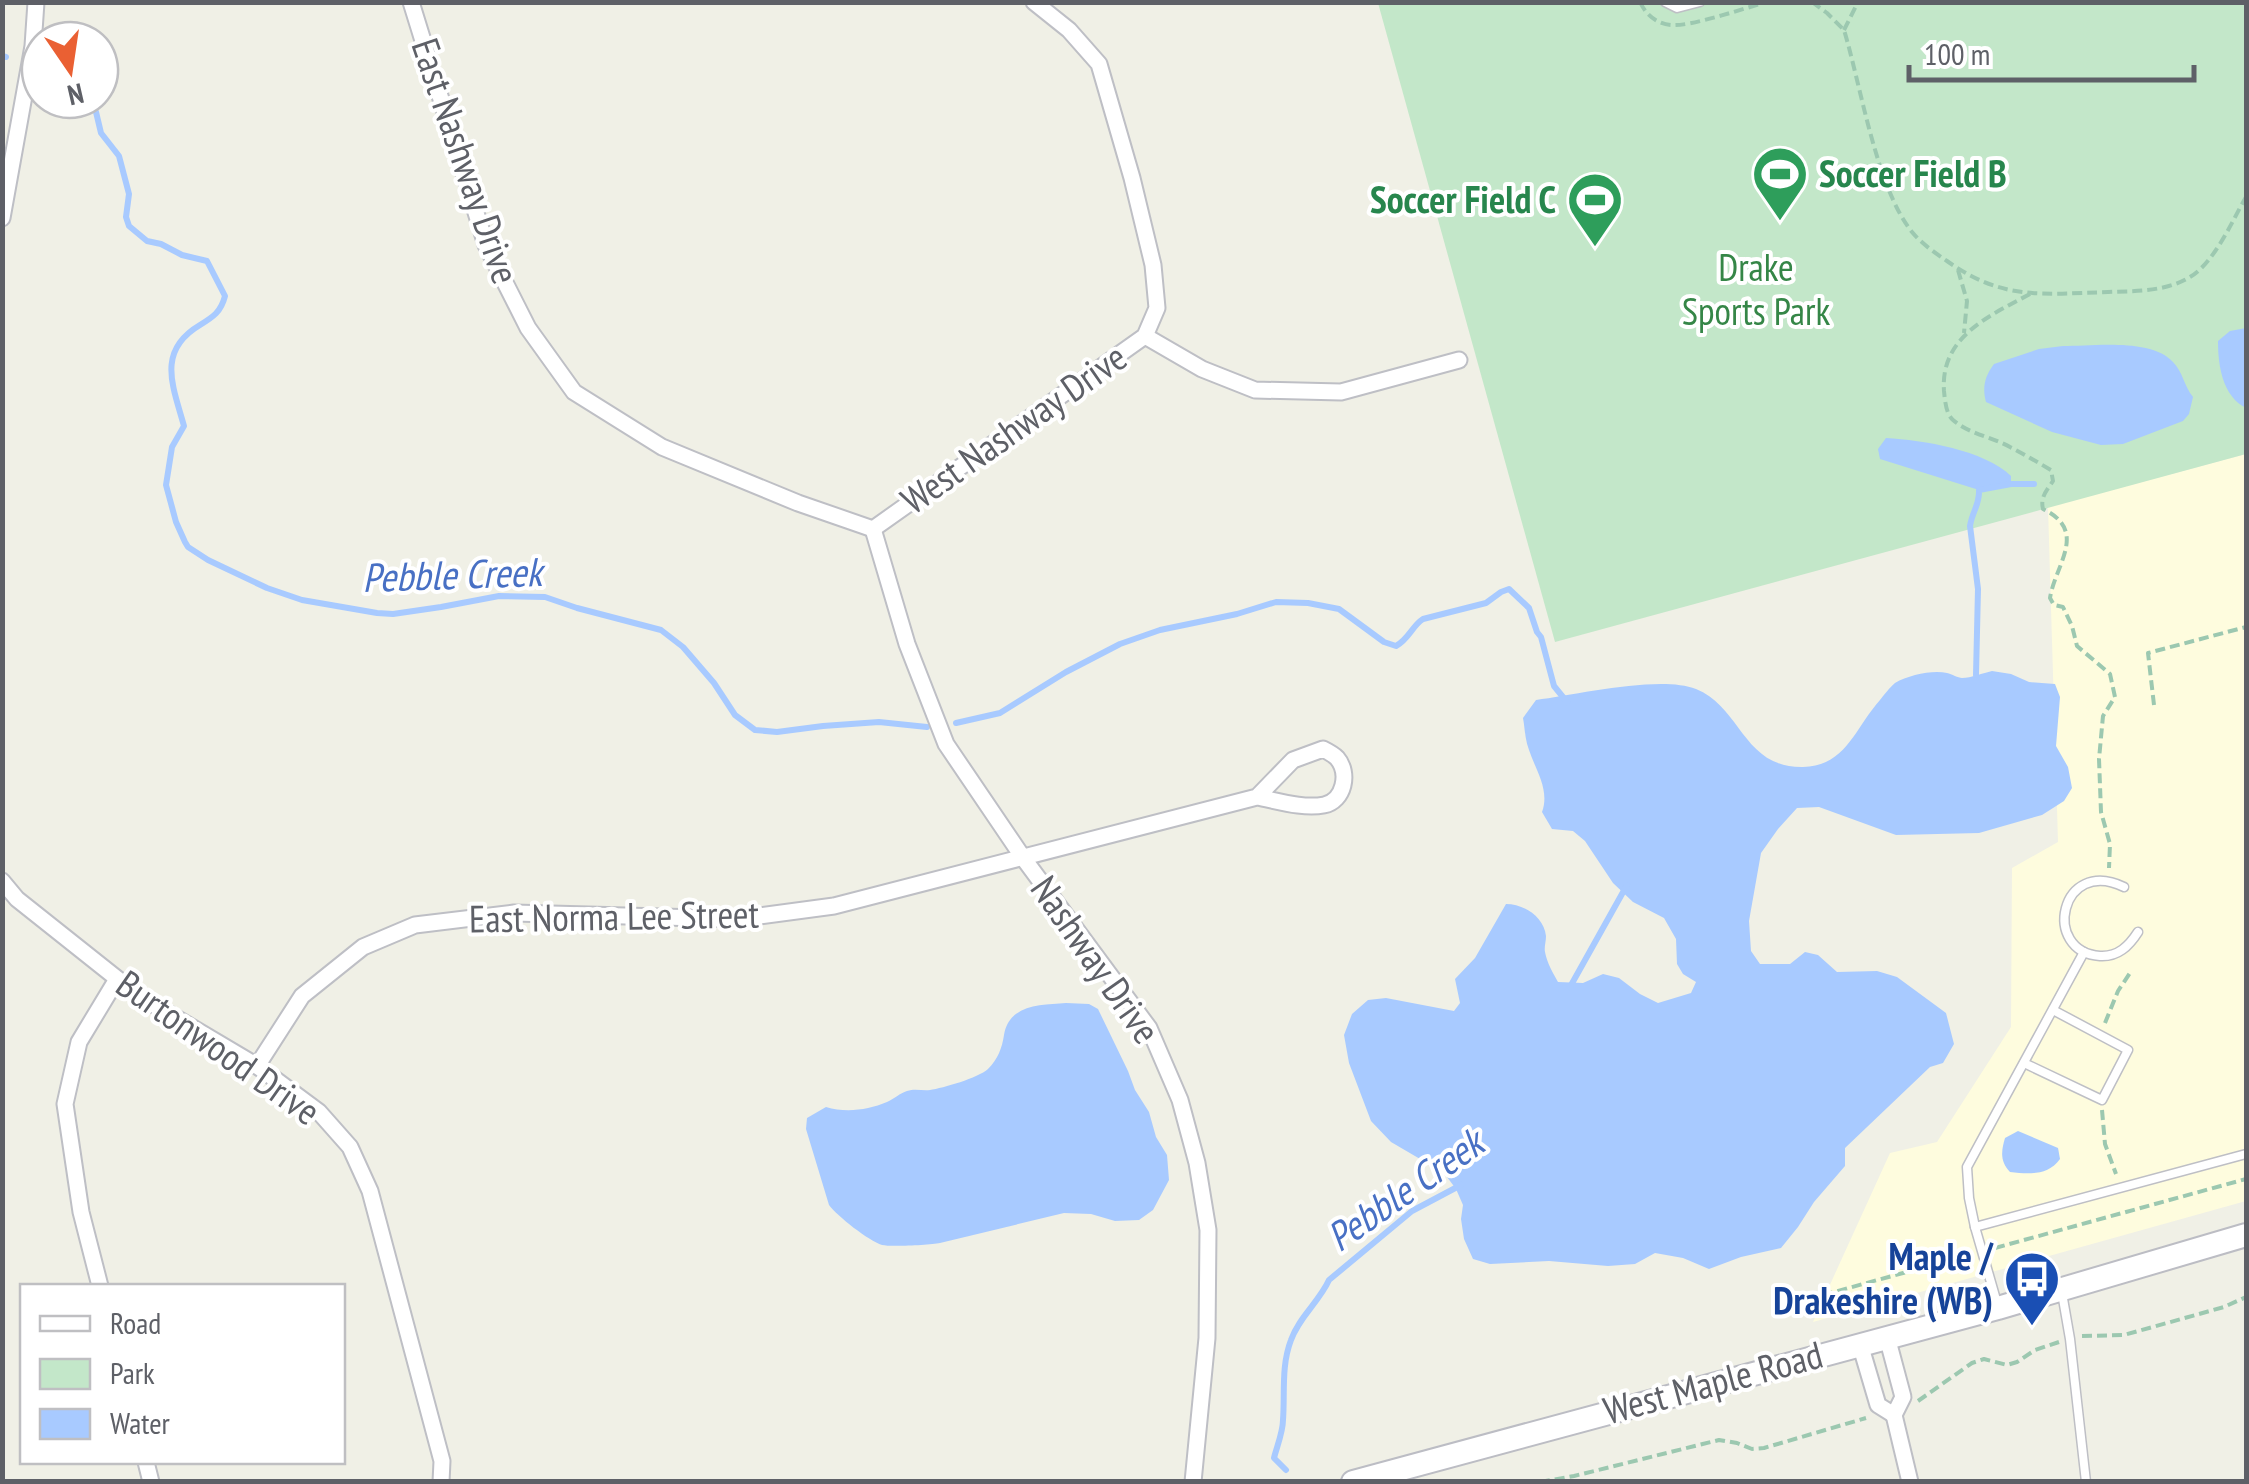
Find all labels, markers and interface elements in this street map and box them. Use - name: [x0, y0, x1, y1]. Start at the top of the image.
- north arrow: [20, 20, 120, 120]
- scale bar: [1909, 20, 2194, 82]
- street label: East Nashway Drive: [402, 32, 531, 289]
- text: 100 m: [1924, 34, 1990, 73]
- text: N: [64, 75, 87, 115]
- sports icon: Soccer Field B: [1750, 144, 1810, 223]
- place label: Soccer Field B: [1819, 148, 2007, 197]
- sports icon: Soccer Field C: [1565, 170, 1625, 249]
- place label: Soccer Field C: [1370, 174, 1556, 223]
- park label: Drake Sports Park: [1682, 242, 1830, 335]
- street label: West Nashway Drive: [891, 332, 1135, 524]
- water label: Pebble Creek: [361, 545, 547, 603]
- street label: Nashway Drive: [1021, 866, 1172, 1052]
- street label: East Norma Lee Street: [469, 888, 760, 943]
- street label: Burtonwood Drive: [108, 959, 330, 1135]
- water label: Pebble Creek: [1316, 1114, 1496, 1262]
- place label: Maple / Drakeshire (WB): [1773, 1231, 1994, 1324]
- bus stop icon: Maple / Drakeshire (WB): [2002, 1249, 2062, 1328]
- legend: [20, 1284, 345, 1464]
- text: Road: [110, 1303, 161, 1342]
- street label: West Maple Road: [1598, 1329, 1827, 1434]
- text: Park: [110, 1353, 155, 1392]
- text: Water: [110, 1403, 171, 1442]

